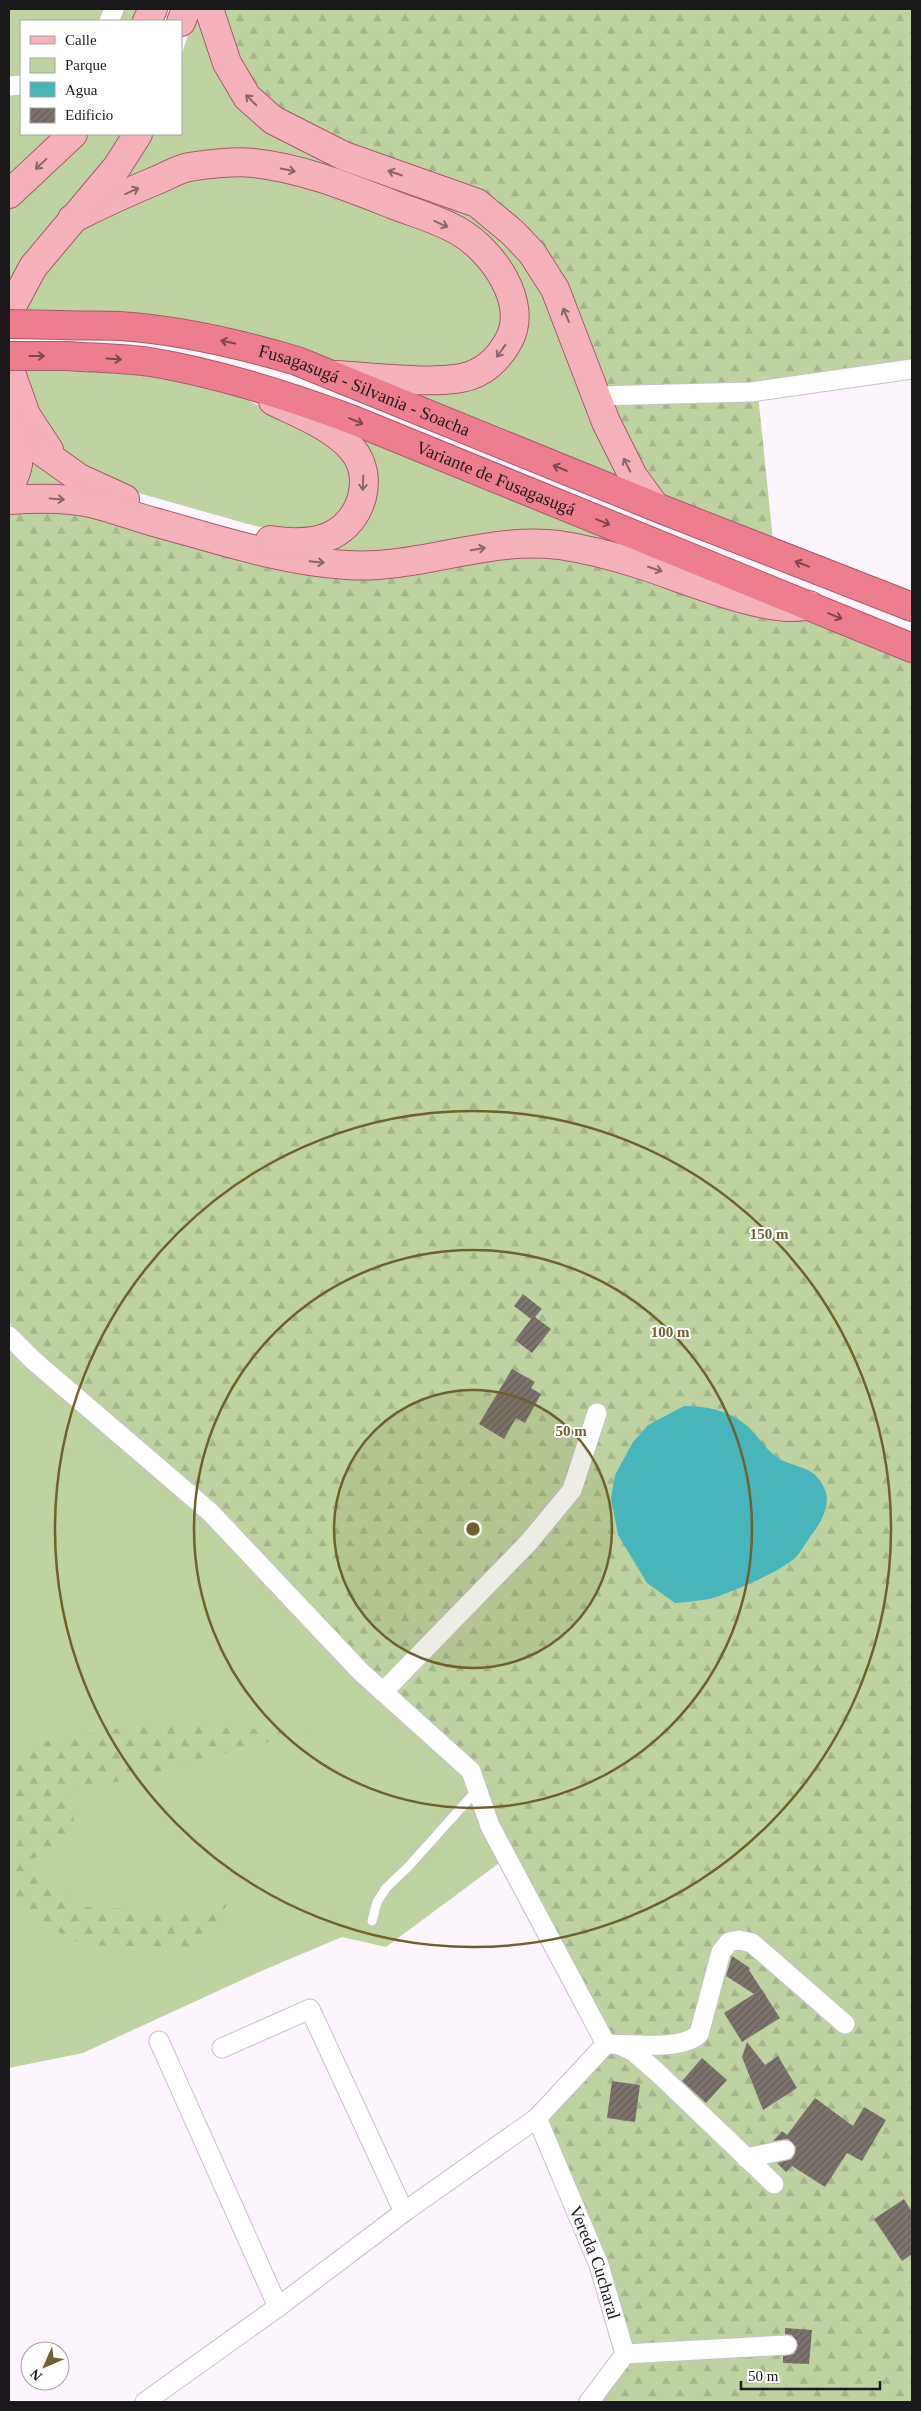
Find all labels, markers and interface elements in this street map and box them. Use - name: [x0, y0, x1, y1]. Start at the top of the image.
- legend: [20, 20, 182, 135]
- text: Calle: [65, 32, 97, 48]
- text: Parque: [65, 57, 107, 73]
- text: Agua: [65, 82, 98, 98]
- one-way arrow: [245, 94, 257, 106]
- text: Edificio: [65, 107, 113, 123]
- one-way arrow: [35, 158, 47, 170]
- one-way arrow: [280, 166, 296, 175]
- one-way arrow: [388, 168, 403, 177]
- one-way arrow: [124, 185, 139, 195]
- one-way arrow: [433, 219, 448, 229]
- one-way arrow: [560, 308, 570, 323]
- one-way arrow: [221, 337, 237, 346]
- street label: Fusagasugá - Silvania - Soacha: [257, 341, 473, 440]
- one-way arrow: [496, 344, 506, 358]
- one-way arrow: [29, 351, 45, 361]
- one-way arrow: [106, 355, 122, 364]
- one-way arrow: [348, 417, 363, 426]
- street label: Variante de Fusagasugá: [413, 437, 578, 520]
- one-way arrow: [622, 458, 631, 473]
- one-way arrow: [553, 462, 568, 472]
- one-way arrow: [359, 475, 368, 491]
- one-way arrow: [49, 495, 65, 504]
- one-way arrow: [595, 518, 610, 528]
- one-way arrow: [470, 544, 486, 554]
- one-way arrow: [309, 557, 325, 567]
- one-way arrow: [795, 559, 810, 568]
- one-way arrow: [646, 565, 662, 574]
- one-way arrow: [827, 612, 842, 621]
- text: 150 m: [750, 1226, 789, 1242]
- text: 100 m: [651, 1324, 690, 1340]
- text: 50 m: [555, 1423, 587, 1439]
- centre of rings: [464, 1520, 482, 1538]
- street label: Vereda Cucharal: [565, 2203, 624, 2322]
- north arrow: [20, 2341, 70, 2391]
- scale bar: [741, 2358, 880, 2390]
- text: N: [27, 2366, 45, 2384]
- text: 50 m: [748, 2368, 779, 2384]

